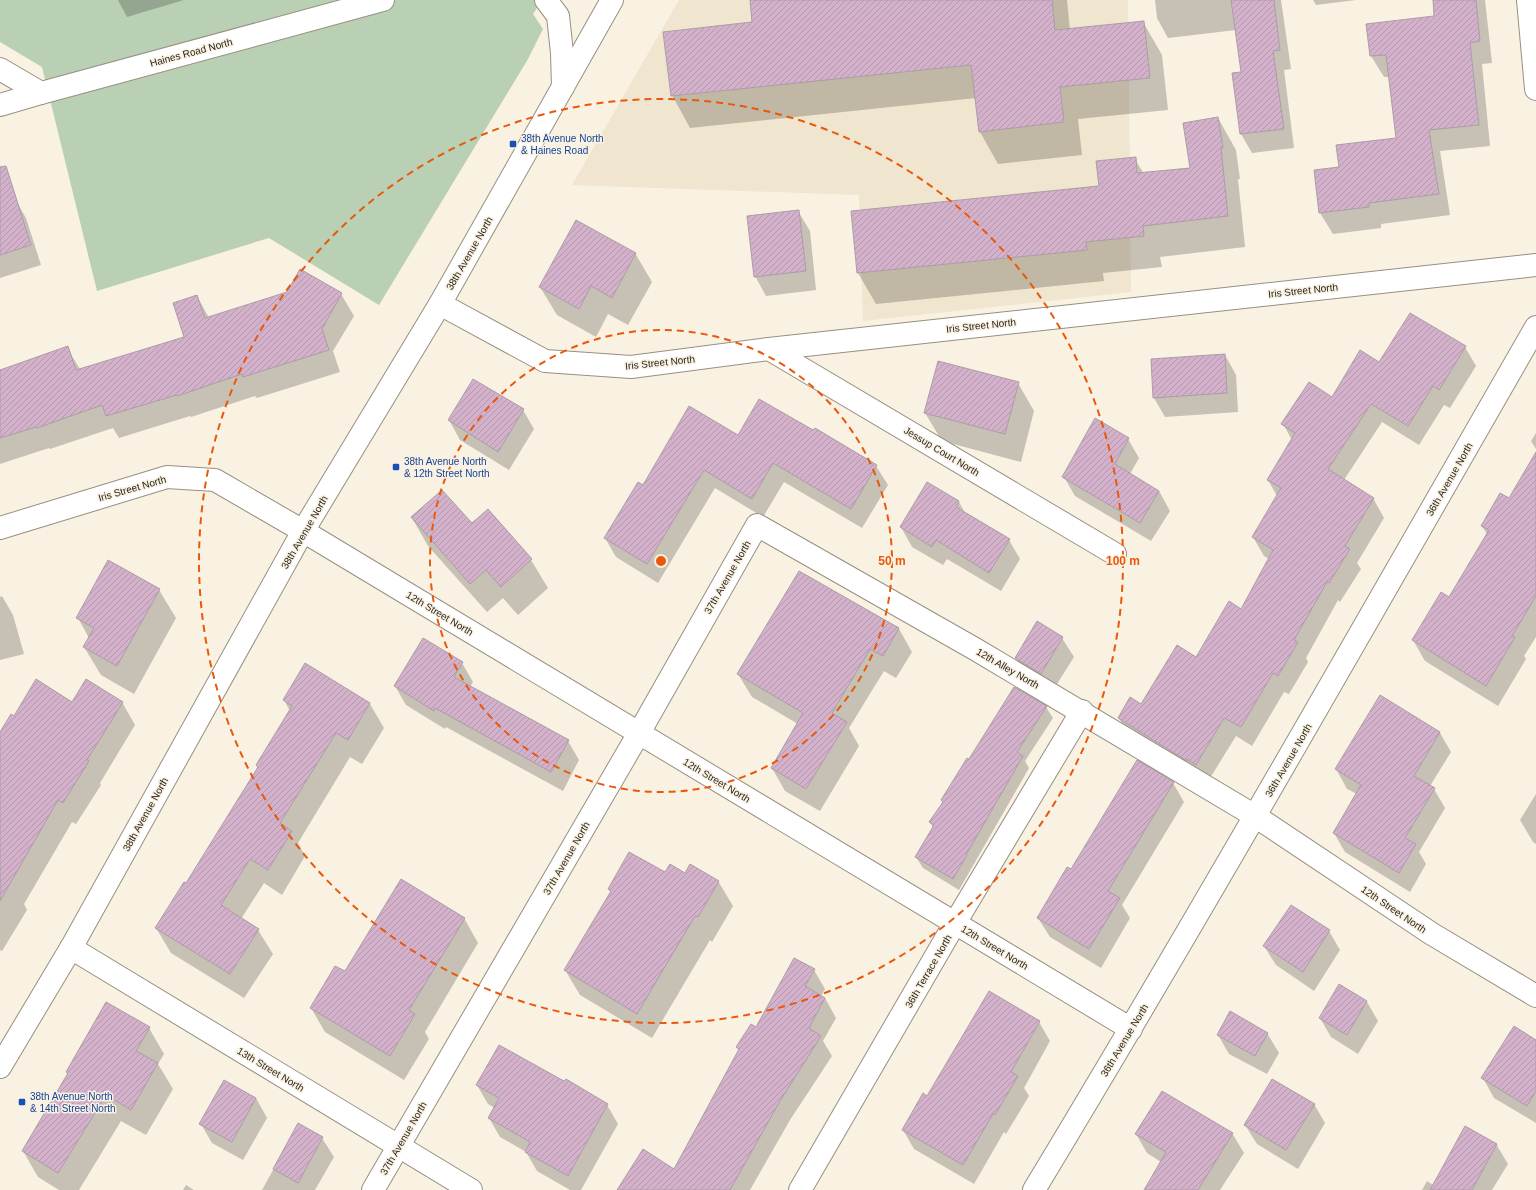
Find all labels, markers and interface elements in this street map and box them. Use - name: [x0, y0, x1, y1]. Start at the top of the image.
- street label: Haines Road North: [149, 36, 234, 69]
- place label: 38th Avenue North & Haines Road: [521, 133, 604, 156]
- marker: 38th Avenue North & Haines Road: [508, 139, 518, 149]
- street label: 38th Avenue North: [444, 215, 495, 292]
- street label: Iris Street North: [1268, 281, 1338, 300]
- street label: Iris Street North: [946, 316, 1016, 335]
- street label: Iris Street North: [625, 353, 695, 372]
- street label: Jessup Court North: [902, 425, 982, 478]
- street label: 36th Avenue North: [1424, 441, 1475, 518]
- place label: 38th Avenue North & 12th Street North: [404, 456, 490, 479]
- marker: 38th Avenue North & 12th Street North: [391, 462, 401, 472]
- street label: Iris Street North: [97, 474, 167, 503]
- street label: 38th Avenue North: [279, 494, 330, 571]
- street label: 37th Avenue North: [702, 539, 753, 616]
- centre of rings: [654, 554, 668, 568]
- text: 50 m: [878, 554, 906, 568]
- text: 100 m: [1106, 554, 1140, 568]
- street label: 12th Street North: [404, 589, 475, 638]
- street label: 12th Alley North: [974, 646, 1041, 691]
- street label: 36th Avenue North: [1263, 722, 1314, 799]
- street label: 12th Street North: [681, 756, 752, 805]
- street label: 38th Avenue North: [121, 775, 170, 853]
- street label: 37th Avenue North: [541, 820, 592, 897]
- street label: 12th Street North: [1359, 884, 1428, 935]
- street label: 12th Street North: [959, 923, 1030, 972]
- street label: 36th Terrace North: [903, 933, 954, 1010]
- street label: 36th Avenue North: [1098, 1002, 1150, 1079]
- street label: 13th Street North: [235, 1045, 306, 1094]
- place label: 38th Avenue North & 14th Street North: [30, 1091, 116, 1114]
- marker: 38th Avenue North & 14th Street North: [17, 1097, 27, 1107]
- street label: 37th Avenue North: [378, 1100, 429, 1177]

